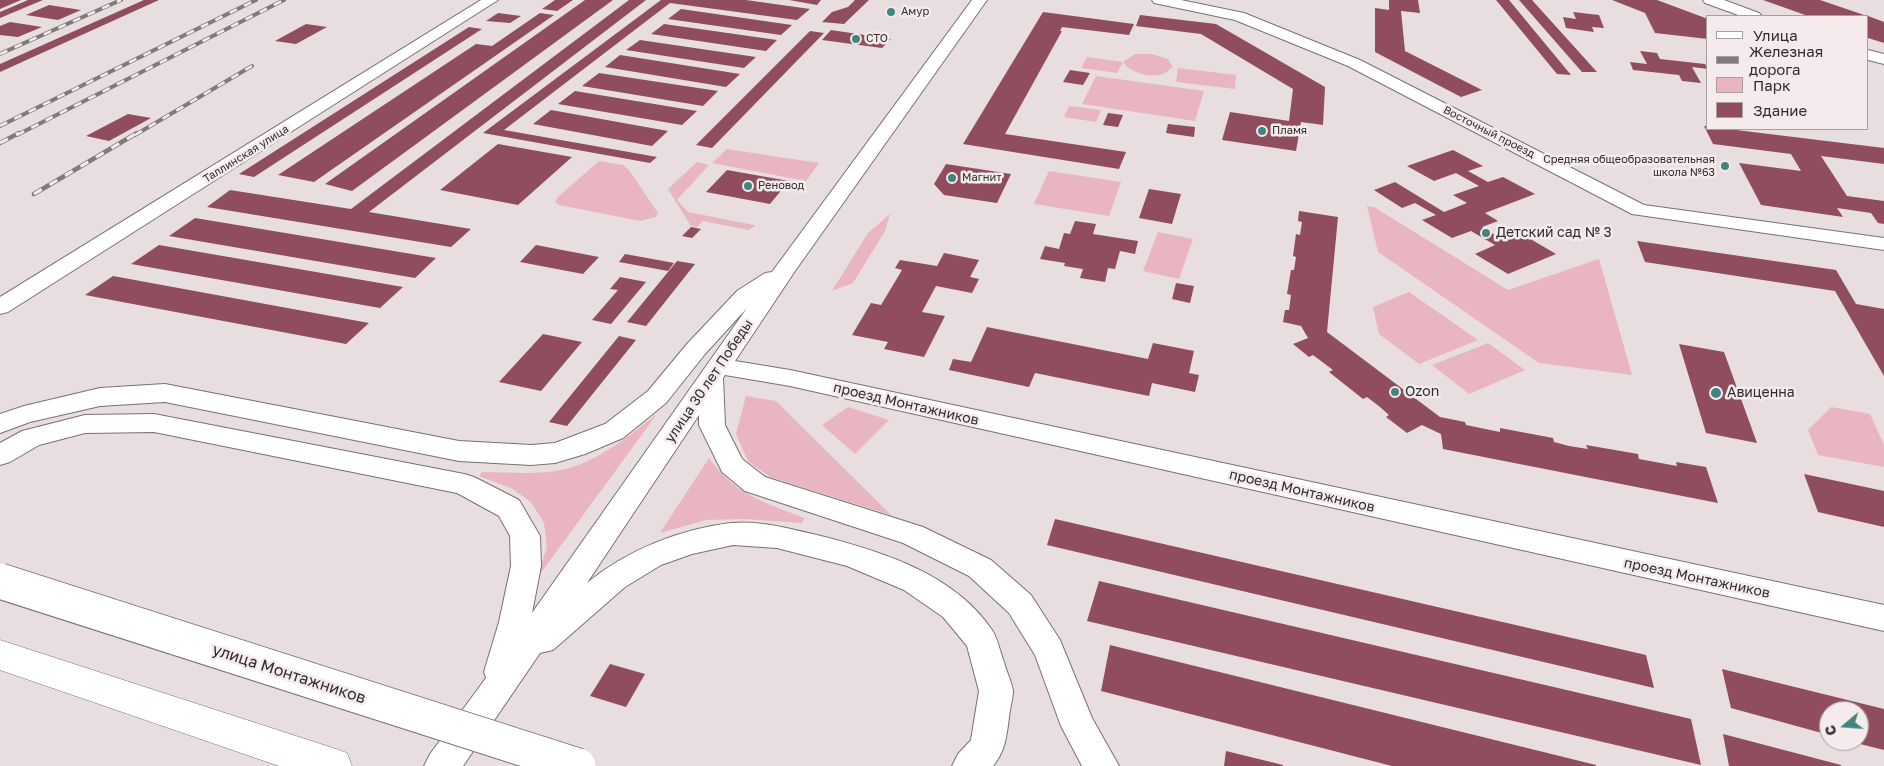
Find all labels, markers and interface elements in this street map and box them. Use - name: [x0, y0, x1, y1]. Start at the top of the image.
- place label: Амур: [901, 5, 929, 19]
- marker: Амур: [885, 6, 897, 18]
- legend: [1706, 15, 1869, 130]
- text: Улица: [1753, 26, 1798, 44]
- place label: СТО: [866, 32, 888, 46]
- marker: СТО: [850, 33, 862, 45]
- text: Железная дорога: [1749, 42, 1823, 78]
- text: Парк: [1753, 76, 1791, 94]
- text: Здание: [1753, 101, 1807, 119]
- street label: Восточный проезд: [1441, 103, 1537, 161]
- street label: Таллинская улица: [201, 122, 291, 186]
- place label: Пламя: [1272, 124, 1307, 138]
- marker: Пламя: [1256, 125, 1268, 137]
- place label: Средняя общеобразовательная школа №63: [1543, 153, 1715, 179]
- marker: Средняя общеобразовательная школа №63: [1719, 160, 1731, 172]
- place label: Магнит: [962, 171, 1002, 185]
- marker: Магнит: [946, 172, 958, 184]
- place label: Реновод: [758, 179, 804, 193]
- marker: Реновод: [742, 180, 754, 192]
- place label: Детский сад № 3: [1496, 225, 1612, 241]
- marker: Детский сад № 3: [1480, 227, 1492, 239]
- street label: улица 30 лет Победы: [661, 316, 757, 446]
- street label: проезд Монтажников: [832, 379, 980, 429]
- place label: Ozon: [1405, 384, 1439, 400]
- place label: Авиценна: [1727, 385, 1795, 401]
- marker: Ozon: [1389, 386, 1401, 398]
- marker: Авиценна: [1709, 386, 1723, 400]
- street label: проезд Монтажников: [1228, 466, 1376, 516]
- street label: проезд Монтажников: [1623, 554, 1771, 602]
- street label: улица Монтажников: [210, 640, 368, 708]
- north arrow: [1819, 701, 1869, 751]
- text: С: [1821, 723, 1840, 738]

